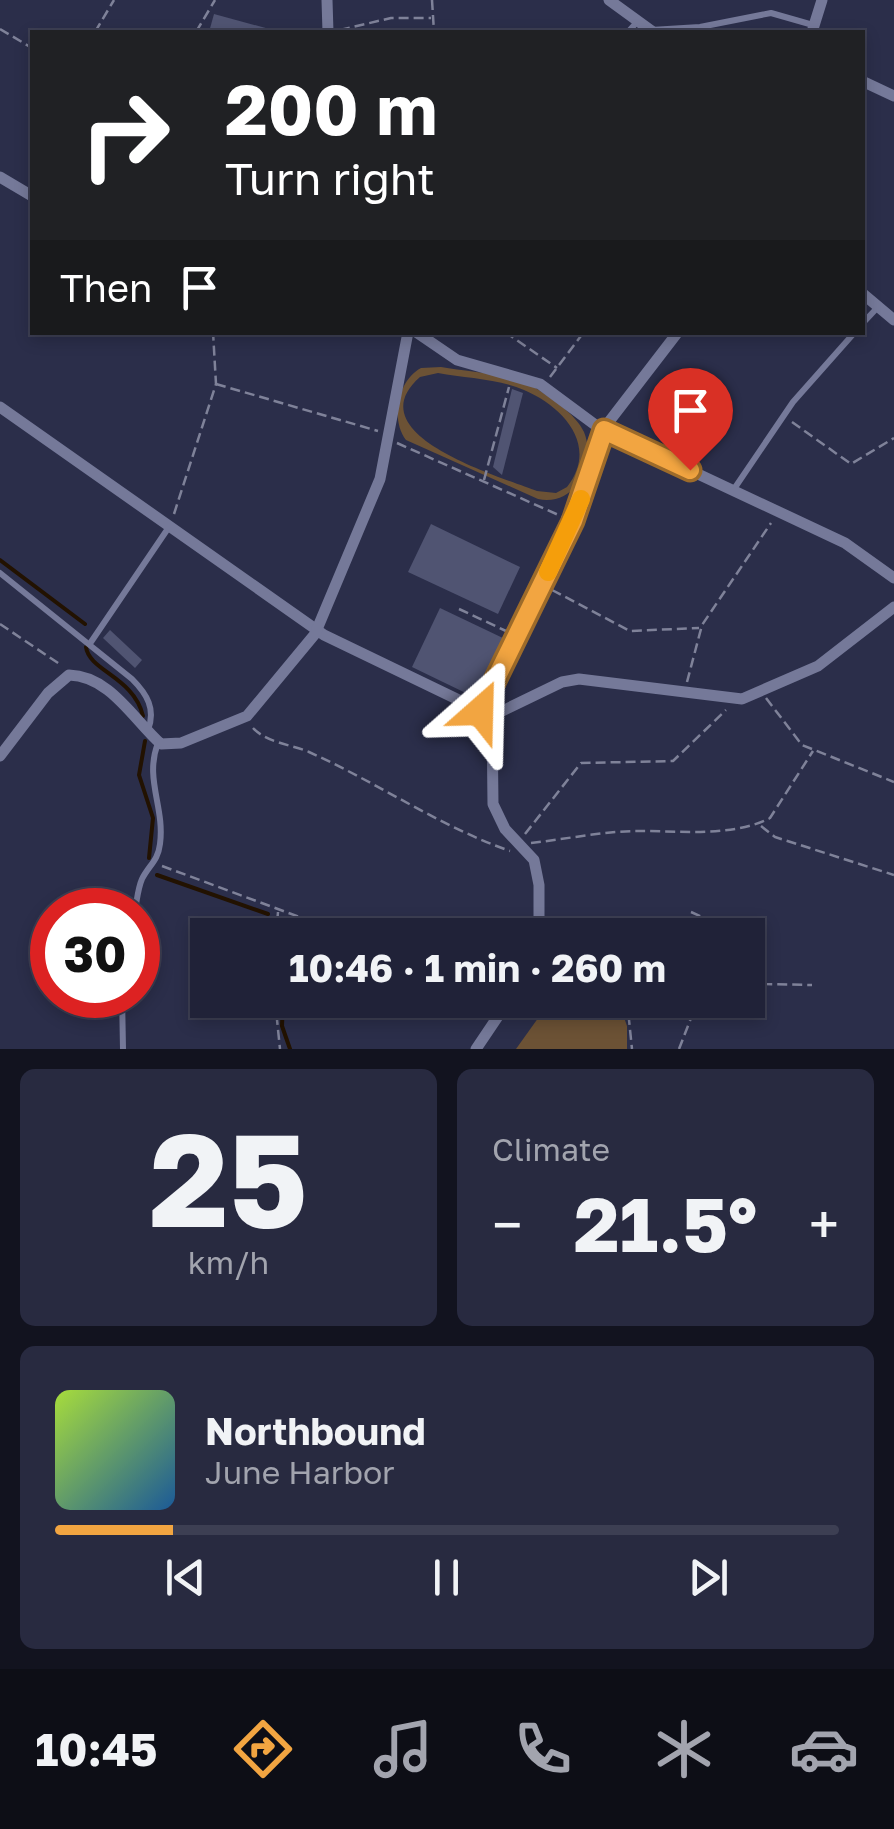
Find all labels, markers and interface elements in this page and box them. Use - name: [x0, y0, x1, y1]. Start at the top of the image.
- text: 200 m: [225, 66, 437, 150]
- icon: right: [60, 70, 190, 200]
- text: Turn right: [225, 151, 435, 205]
- icon: arrive: [172, 260, 227, 315]
- text: Then: [60, 265, 152, 310]
- pin: [648, 368, 733, 471]
- icon: arrive: [663, 383, 718, 438]
- position arrow: [428, 659, 532, 763]
- speed limit sign: 30: [30, 888, 160, 1018]
- text: 10:46 · 1 min · 260 m: [289, 945, 666, 990]
- text: 25: [149, 1100, 308, 1256]
- text: Climate: [492, 1130, 610, 1168]
- text: 21.5°: [574, 1178, 757, 1269]
- text: −: [492, 1191, 522, 1257]
- text: +: [809, 1191, 839, 1257]
- text: km/h: [188, 1243, 269, 1281]
- text: Northbound: [205, 1408, 426, 1453]
- text: June Harbor: [205, 1453, 395, 1491]
- icon: previous: [158, 1550, 213, 1605]
- icon: pause: [419, 1550, 474, 1605]
- icon: next: [681, 1550, 736, 1605]
- icon: directions: [228, 1714, 298, 1784]
- icon: music: [368, 1714, 438, 1784]
- icon: phone: [508, 1714, 578, 1784]
- icon: climate: [649, 1714, 719, 1784]
- icon: car: [789, 1714, 859, 1784]
- text: 10:45: [35, 1722, 158, 1776]

